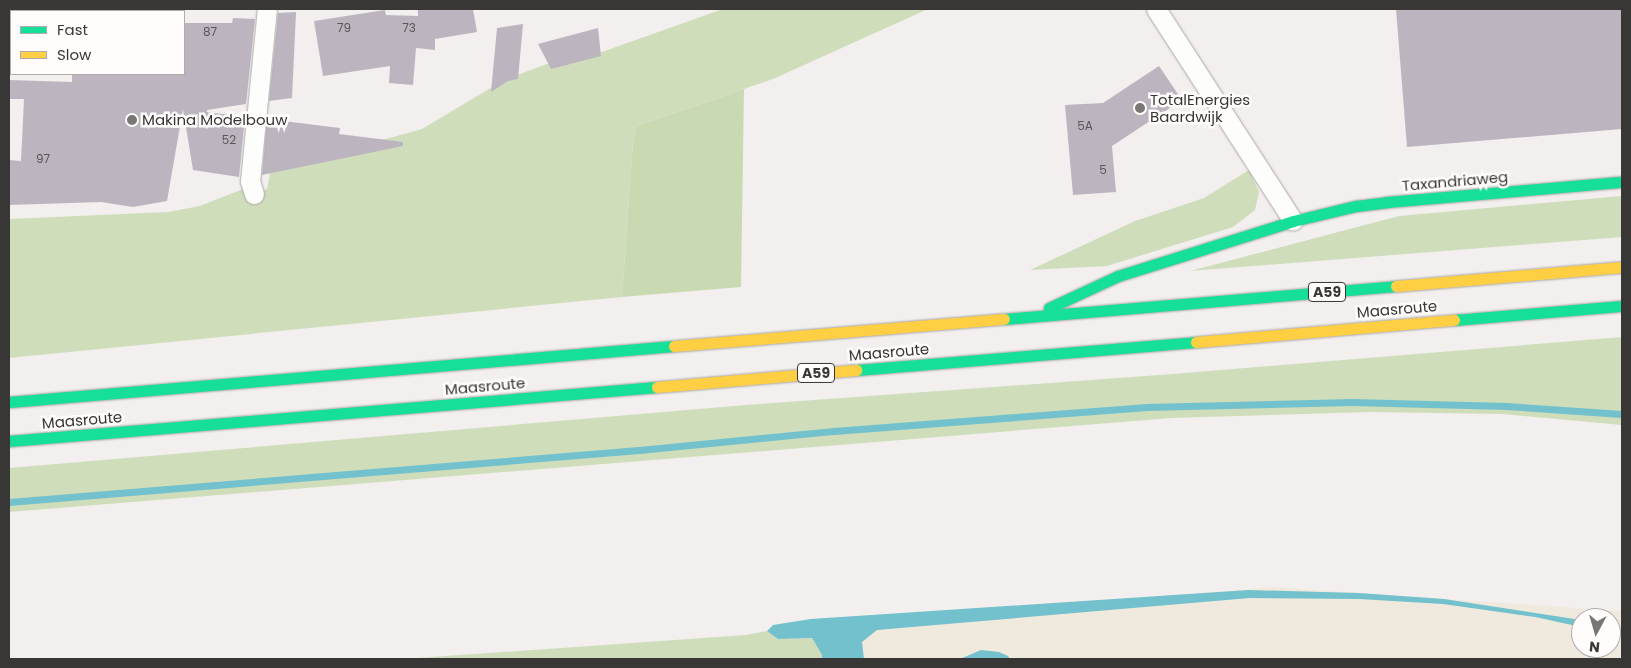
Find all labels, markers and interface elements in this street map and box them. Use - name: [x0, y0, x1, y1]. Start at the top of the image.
- legend: [10, 10, 185, 75]
- text: Fast: [57, 19, 88, 40]
- house number: 79: [337, 21, 351, 35]
- house number: 73: [402, 21, 416, 35]
- house number: 87: [203, 25, 217, 39]
- text: Slow: [57, 44, 91, 65]
- place label: TotalEnergies Baardwijk: [1150, 90, 1250, 125]
- marker: TotalEnergies Baardwijk: [1134, 102, 1146, 114]
- place label: Makina Modelbouw: [142, 111, 287, 129]
- marker: Makina Modelbouw: [126, 114, 138, 126]
- house number: 5A: [1077, 119, 1093, 133]
- house number: 52: [222, 133, 236, 147]
- house number: 97: [36, 152, 50, 166]
- house number: 5: [1099, 163, 1107, 177]
- street label: Taxandriaweg: [1401, 167, 1509, 195]
- road number: A59: [1307, 280, 1347, 304]
- street label: Maasroute: [1356, 297, 1438, 321]
- street label: Maasroute: [848, 340, 930, 364]
- road number: A59: [796, 362, 836, 384]
- street label: Maasroute: [444, 374, 526, 398]
- street label: Maasroute: [41, 408, 123, 432]
- north arrow: [1571, 608, 1621, 658]
- text: N: [1588, 636, 1601, 657]

